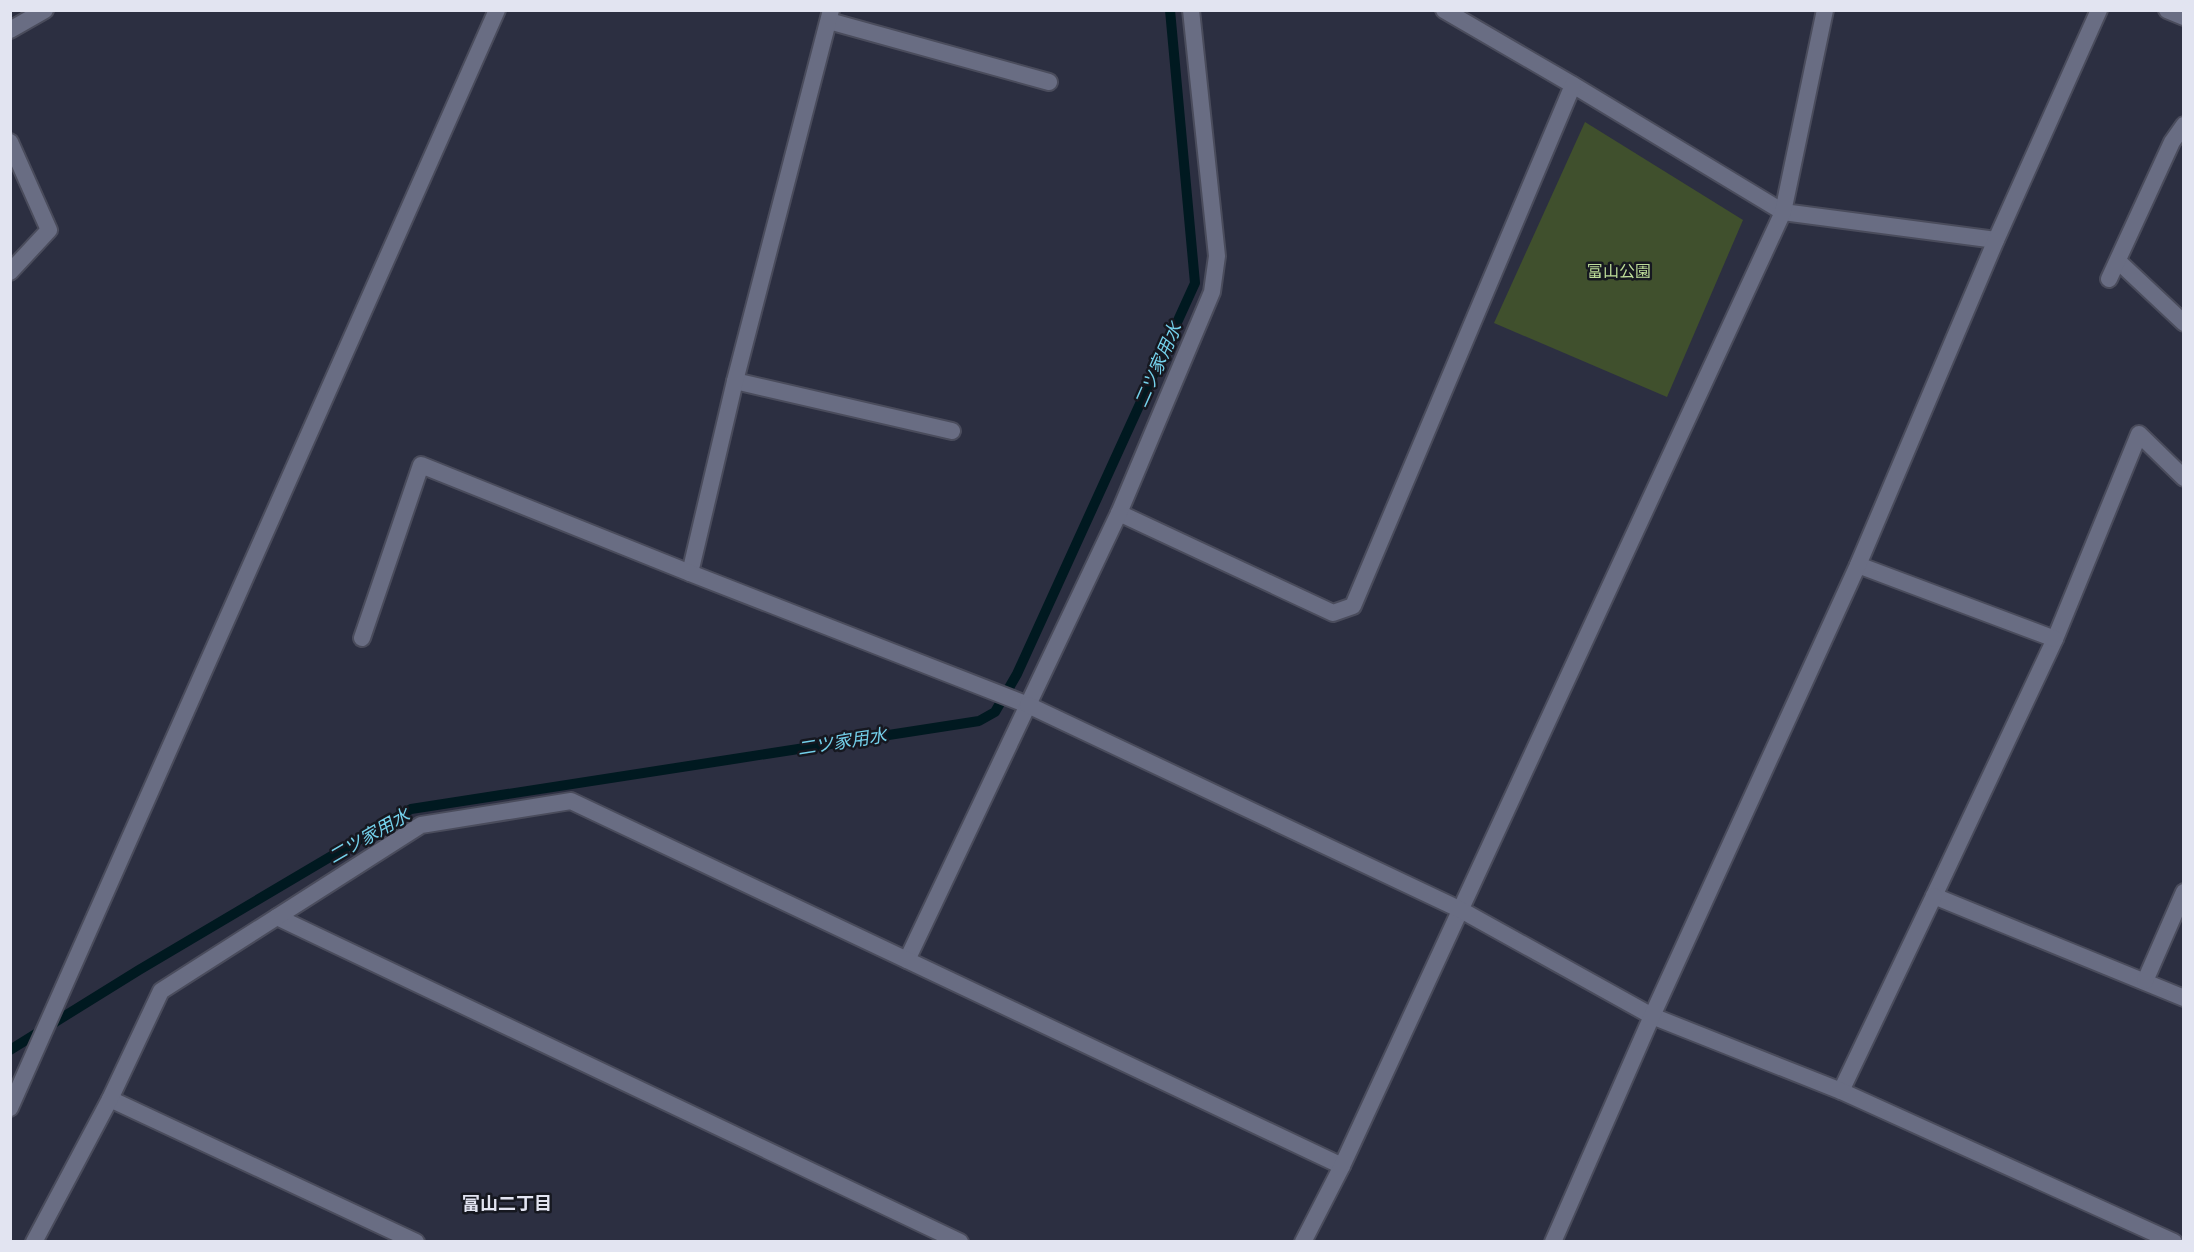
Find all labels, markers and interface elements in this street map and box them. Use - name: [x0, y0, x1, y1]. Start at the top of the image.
- park label: 富山公園: [1587, 262, 1651, 281]
- water label: 二ツ家用水: [1130, 318, 1187, 411]
- water label: 二ツ家用水: [796, 724, 890, 760]
- water label: 二ツ家用水: [325, 803, 415, 868]
- district label: 富山二丁目: [462, 1193, 552, 1215]

